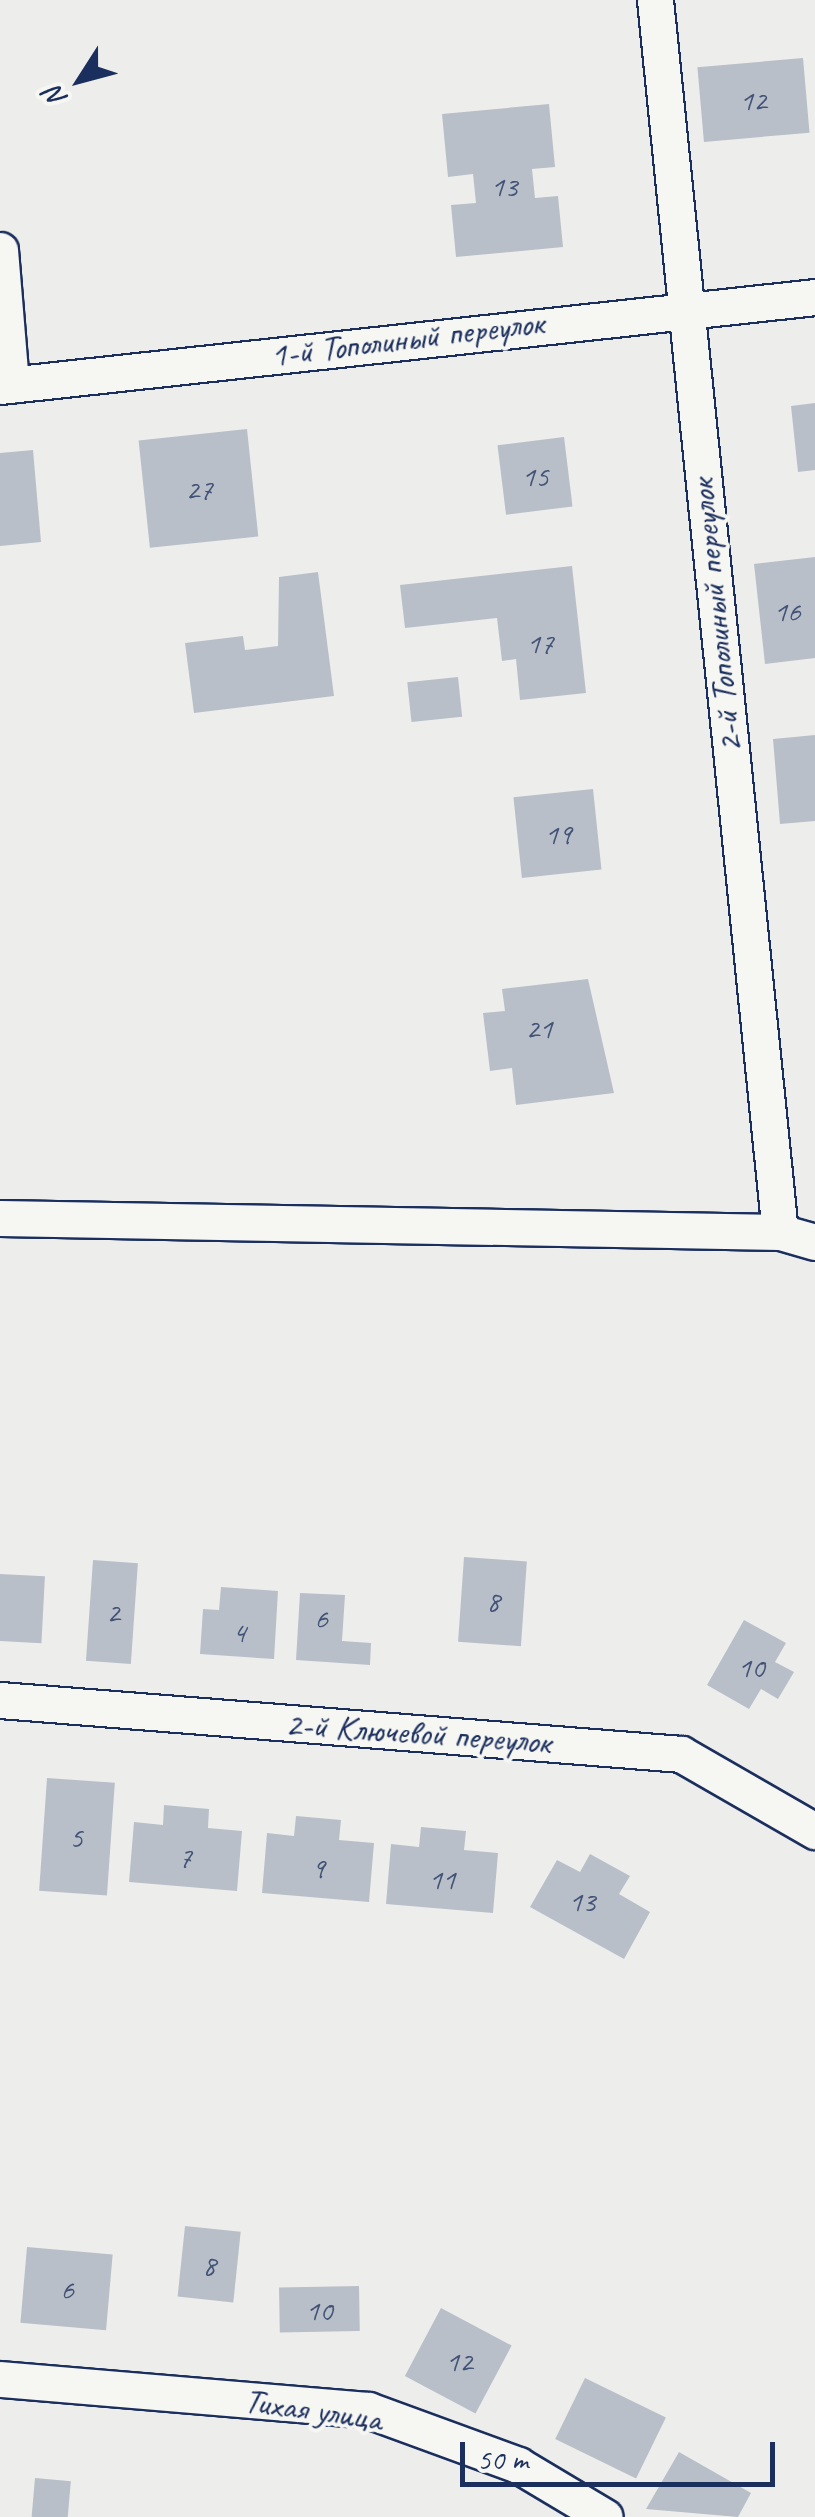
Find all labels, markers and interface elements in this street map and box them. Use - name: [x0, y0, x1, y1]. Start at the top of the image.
- north arrow: [30, 30, 130, 130]
- text: N: [36, 81, 75, 115]
- house number: 12: [740, 82, 766, 118]
- house number: 13: [491, 168, 517, 204]
- street label: 1-й Тополиный переулок: [268, 301, 546, 377]
- house number: 15: [522, 458, 548, 494]
- house number: 27: [186, 471, 212, 507]
- street label: 2-й Тополиный переулок: [681, 477, 751, 755]
- house number: 16: [774, 593, 800, 629]
- house number: 17: [527, 625, 553, 661]
- house number: 19: [545, 816, 571, 852]
- house number: 21: [526, 1010, 552, 1046]
- house number: 8: [486, 1583, 500, 1619]
- house number: 2: [106, 1594, 120, 1630]
- house number: 6: [314, 1600, 328, 1636]
- house number: 4: [232, 1614, 246, 1650]
- house number: 10: [738, 1649, 764, 1685]
- street label: 2-й Ключевой переулок: [284, 1703, 552, 1763]
- house number: 5: [69, 1819, 83, 1855]
- house number: 7: [178, 1839, 192, 1875]
- house number: 9: [311, 1850, 325, 1886]
- house number: 11: [429, 1861, 455, 1897]
- house number: 13: [569, 1883, 595, 1919]
- house number: 8: [202, 2247, 216, 2283]
- house number: 6: [60, 2271, 74, 2307]
- house number: 10: [306, 2292, 332, 2328]
- house number: 12: [446, 2343, 472, 2379]
- street label: Тихая улица: [241, 2379, 385, 2441]
- scale bar: [465, 2422, 780, 2484]
- text: 50 m: [477, 2440, 528, 2478]

